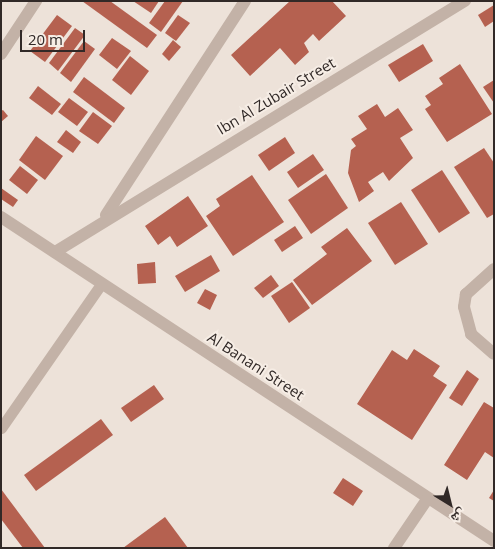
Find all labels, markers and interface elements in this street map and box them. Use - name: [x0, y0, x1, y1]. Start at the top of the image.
- scale bar: [22, 20, 88, 52]
- text: 20 m: [28, 29, 63, 49]
- street label: Ibn Al Zubair Street: [214, 54, 338, 138]
- street label: Al Banani Street: [204, 328, 308, 404]
- north arrow: [425, 479, 475, 529]
- text: ش: [448, 504, 471, 529]

